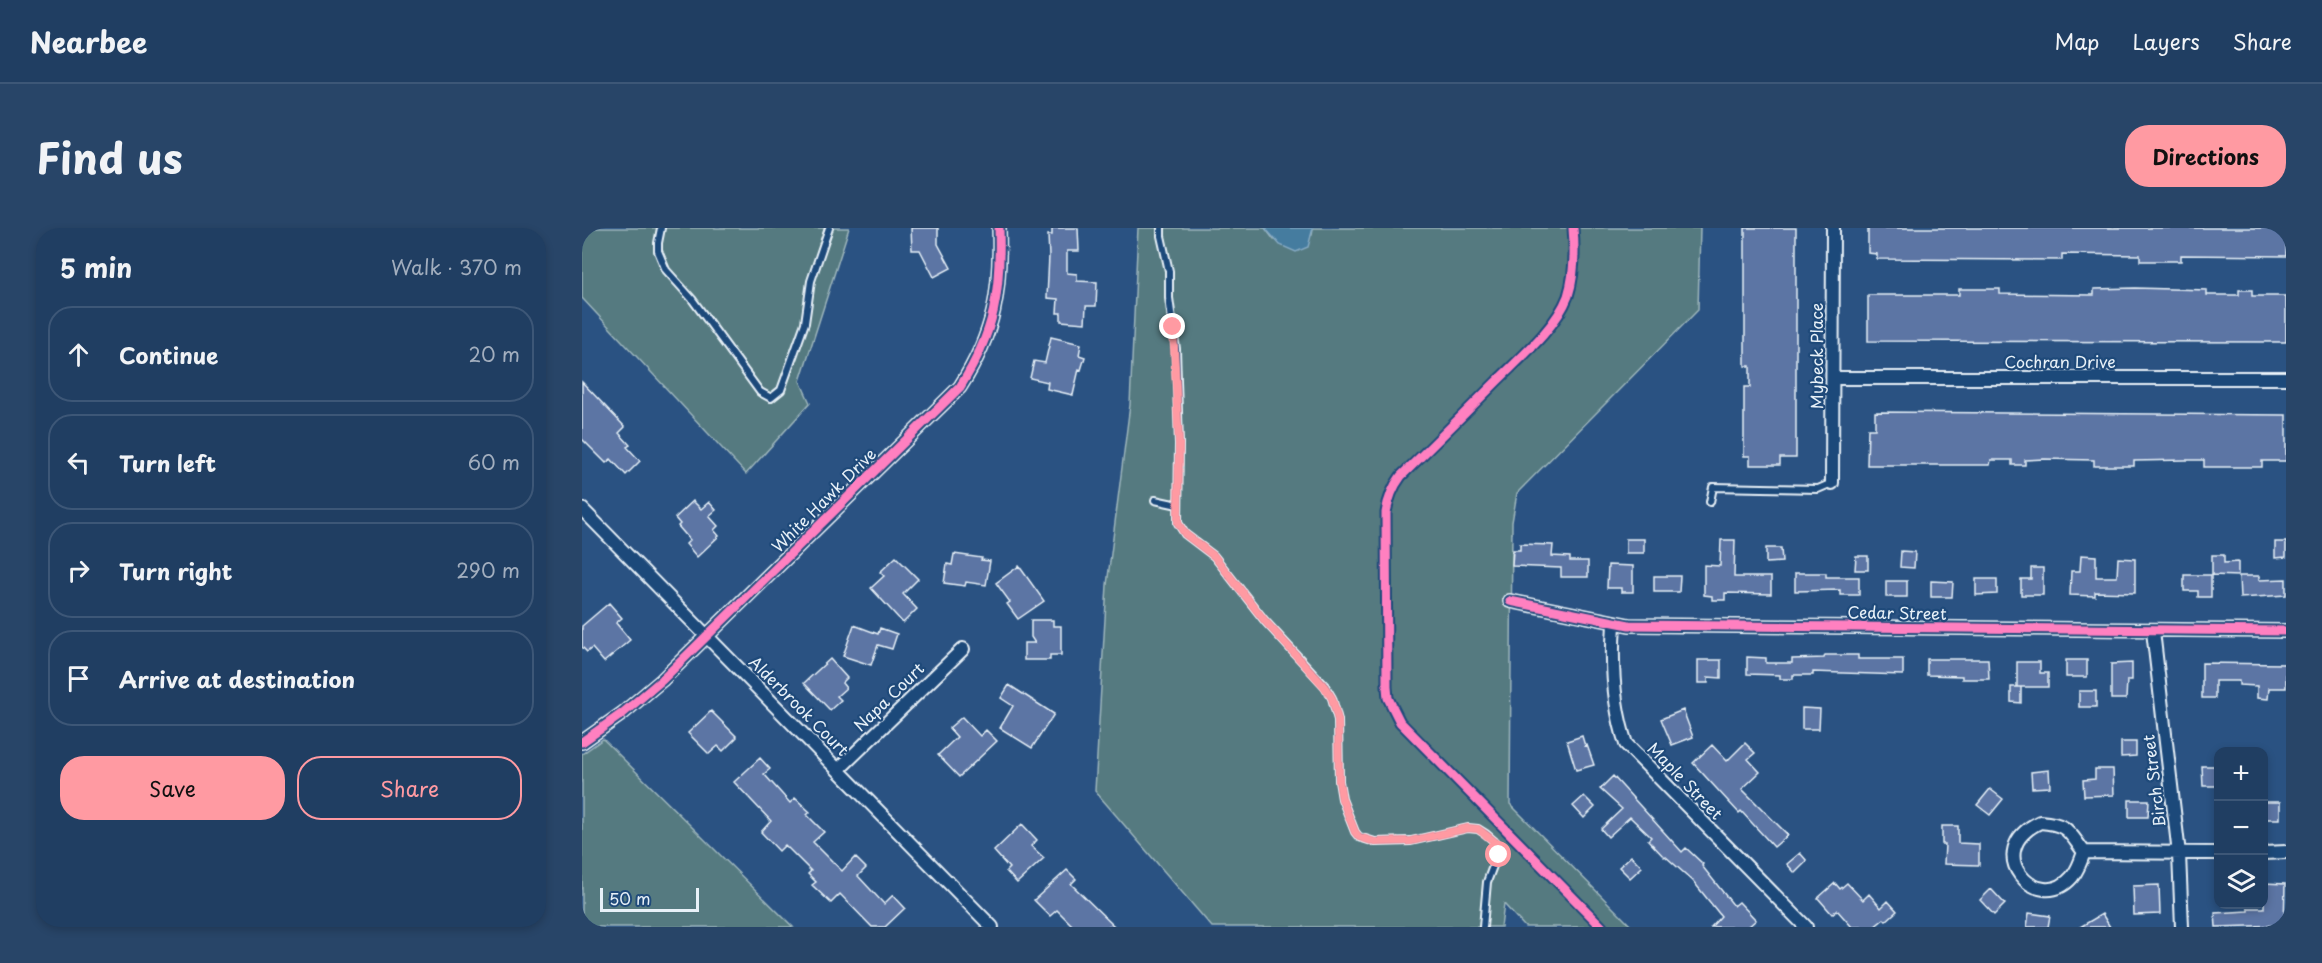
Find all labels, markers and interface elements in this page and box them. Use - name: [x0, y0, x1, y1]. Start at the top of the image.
- text: Nearbee: [30, 20, 147, 63]
- text: Map: [2055, 25, 2099, 57]
- text: Layers: [2132, 25, 2200, 57]
- text: Share: [2233, 25, 2292, 57]
- text: Find us: [36, 125, 183, 188]
- button: Directions: [2125, 125, 2286, 187]
- text: 5 min: [60, 248, 132, 287]
- text: Walk · 370 m: [391, 252, 522, 282]
- street label: Mybeck Place: [1804, 303, 1828, 409]
- route end: [1159, 313, 1185, 339]
- icon: ahead: [62, 338, 95, 371]
- text: Continue: [119, 338, 218, 371]
- text: 20 m: [468, 339, 520, 369]
- street label: Cochran Drive: [2004, 349, 2116, 373]
- street label: White Hawk Drive: [766, 441, 881, 557]
- icon: left: [62, 446, 95, 479]
- text: Turn left: [119, 446, 216, 479]
- text: 60 m: [468, 447, 520, 477]
- icon: right: [62, 554, 95, 587]
- text: Turn right: [119, 554, 232, 587]
- text: 290 m: [456, 555, 520, 585]
- street label: Cedar Street: [1847, 599, 1947, 625]
- street label: Alderbrook Court: [744, 650, 855, 761]
- street label: Napa Court: [848, 656, 929, 736]
- icon: arrive: [62, 662, 95, 695]
- text: Arrive at destination: [119, 662, 355, 695]
- street label: Birch Street: [2135, 733, 2171, 829]
- street label: Maple Street: [1643, 736, 1729, 825]
- map controls: [2214, 747, 2268, 909]
- button: +: [2214, 747, 2268, 801]
- button: Save: [60, 756, 285, 820]
- button: Share: [297, 756, 522, 820]
- button: −: [2214, 801, 2268, 855]
- route start: [1485, 841, 1511, 867]
- button: layers: [2214, 855, 2268, 909]
- scale bar: [600, 885, 699, 912]
- text: 50 m: [609, 886, 650, 910]

